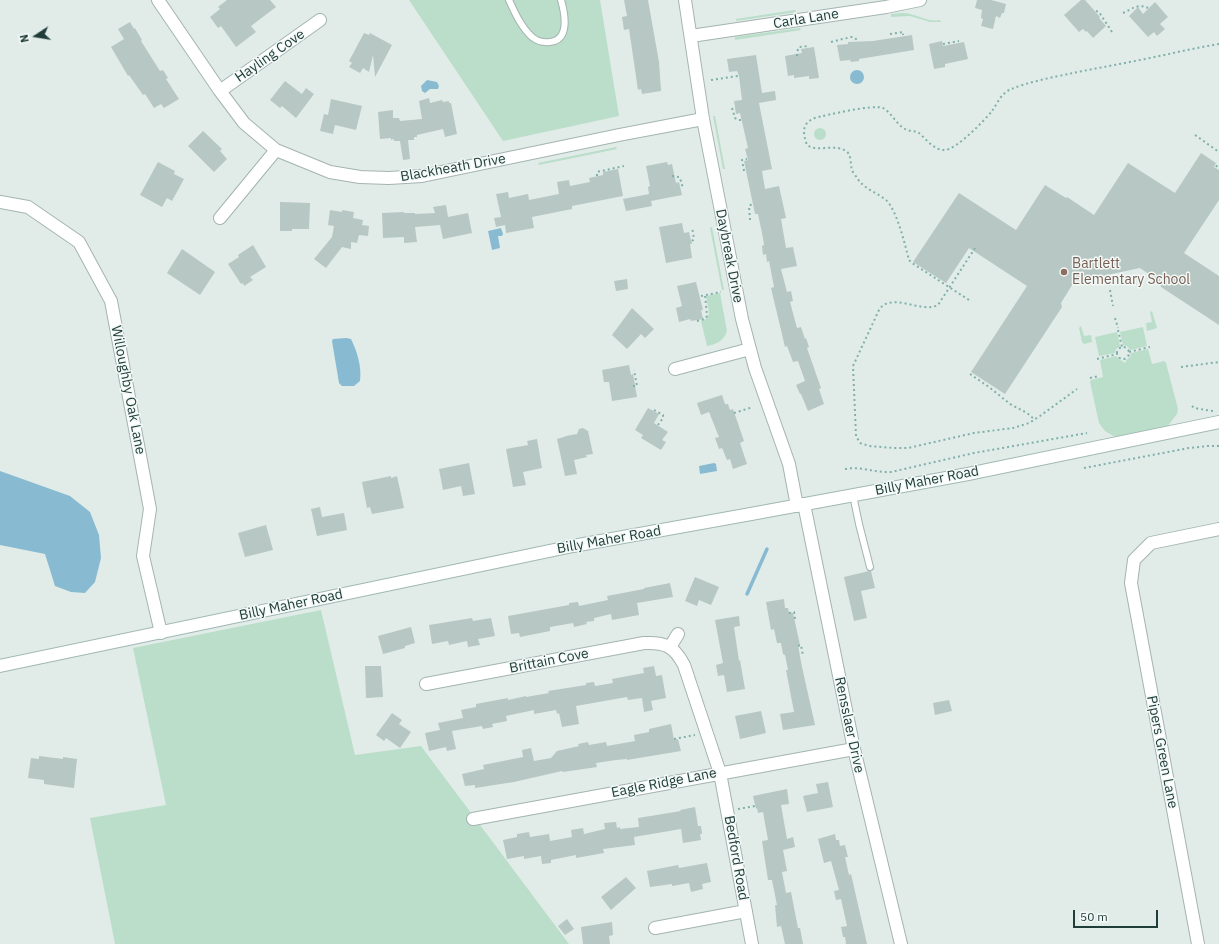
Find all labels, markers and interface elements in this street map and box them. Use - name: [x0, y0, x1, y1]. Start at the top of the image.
- street label: Carla Lane: [772, 6, 840, 32]
- north arrow: [16, 16, 56, 56]
- street label: Hayling Cove: [232, 26, 308, 86]
- text: N: [17, 33, 32, 44]
- street label: Blackheath Drive: [399, 150, 507, 186]
- street label: Daybreak Drive: [712, 208, 746, 304]
- place label: Bartlett Elementary School: [1072, 256, 1190, 288]
- marker: Bartlett Elementary School: [1059, 267, 1069, 277]
- street label: Willoughby Oak Lane: [107, 324, 149, 456]
- street label: Billy Maher Road: [874, 463, 980, 499]
- street label: Billy Maher Road: [556, 523, 662, 557]
- street label: Billy Maher Road: [238, 586, 344, 624]
- street label: Brittain Cove: [508, 645, 590, 677]
- street label: Rensslaer Drive: [831, 675, 867, 775]
- street label: Pipers Green Lane: [1143, 694, 1181, 810]
- street label: Eagle Ridge Lane: [610, 765, 718, 801]
- street label: Bedford Road: [720, 814, 752, 902]
- scale bar: [1075, 902, 1160, 928]
- text: 50 m: [1080, 909, 1108, 924]

